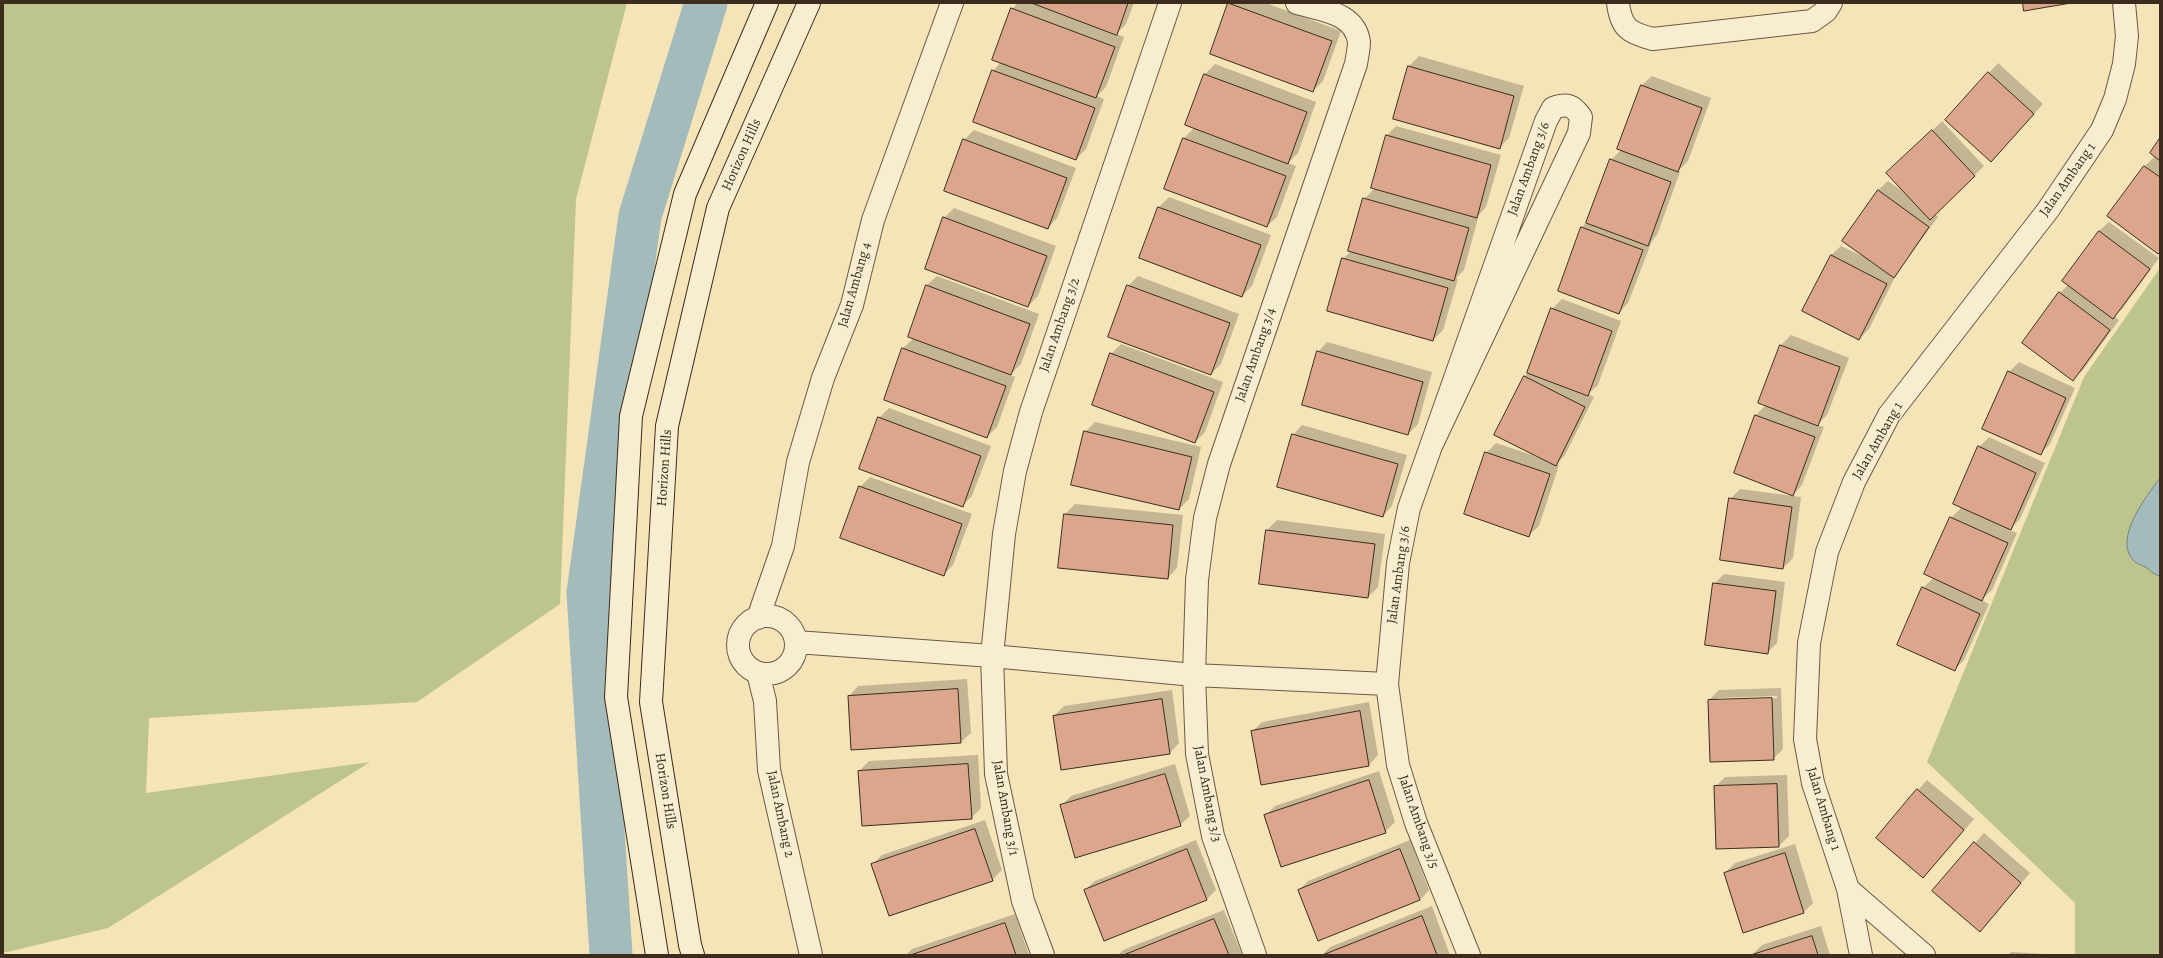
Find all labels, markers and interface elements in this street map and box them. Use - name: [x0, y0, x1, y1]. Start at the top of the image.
- street label: Horizon Hills: [719, 116, 765, 194]
- street label: Jalan Ambang 3/6: [1504, 120, 1554, 218]
- street label: Jalan Ambang 1: [2036, 140, 2100, 220]
- street label: Jalan Ambang 4: [835, 240, 875, 330]
- street label: Jalan Ambang 3/2: [1036, 276, 1084, 374]
- street label: Jalan Ambang 3/4: [1232, 306, 1280, 404]
- street label: Jalan Ambang 1: [1849, 399, 1907, 483]
- street label: Horizon Hills: [654, 429, 676, 507]
- street label: Jalan Ambang 3/6: [1384, 525, 1414, 625]
- street label: Jalan Ambang 3/3: [1189, 744, 1225, 844]
- street label: Horizon Hills: [651, 752, 679, 830]
- street label: Jalan Ambang 3/1: [988, 759, 1022, 857]
- street label: Jalan Ambang 1: [1802, 765, 1844, 853]
- street label: Jalan Ambang 2: [763, 769, 797, 859]
- street label: Jalan Ambang 3/5: [1394, 773, 1442, 871]

